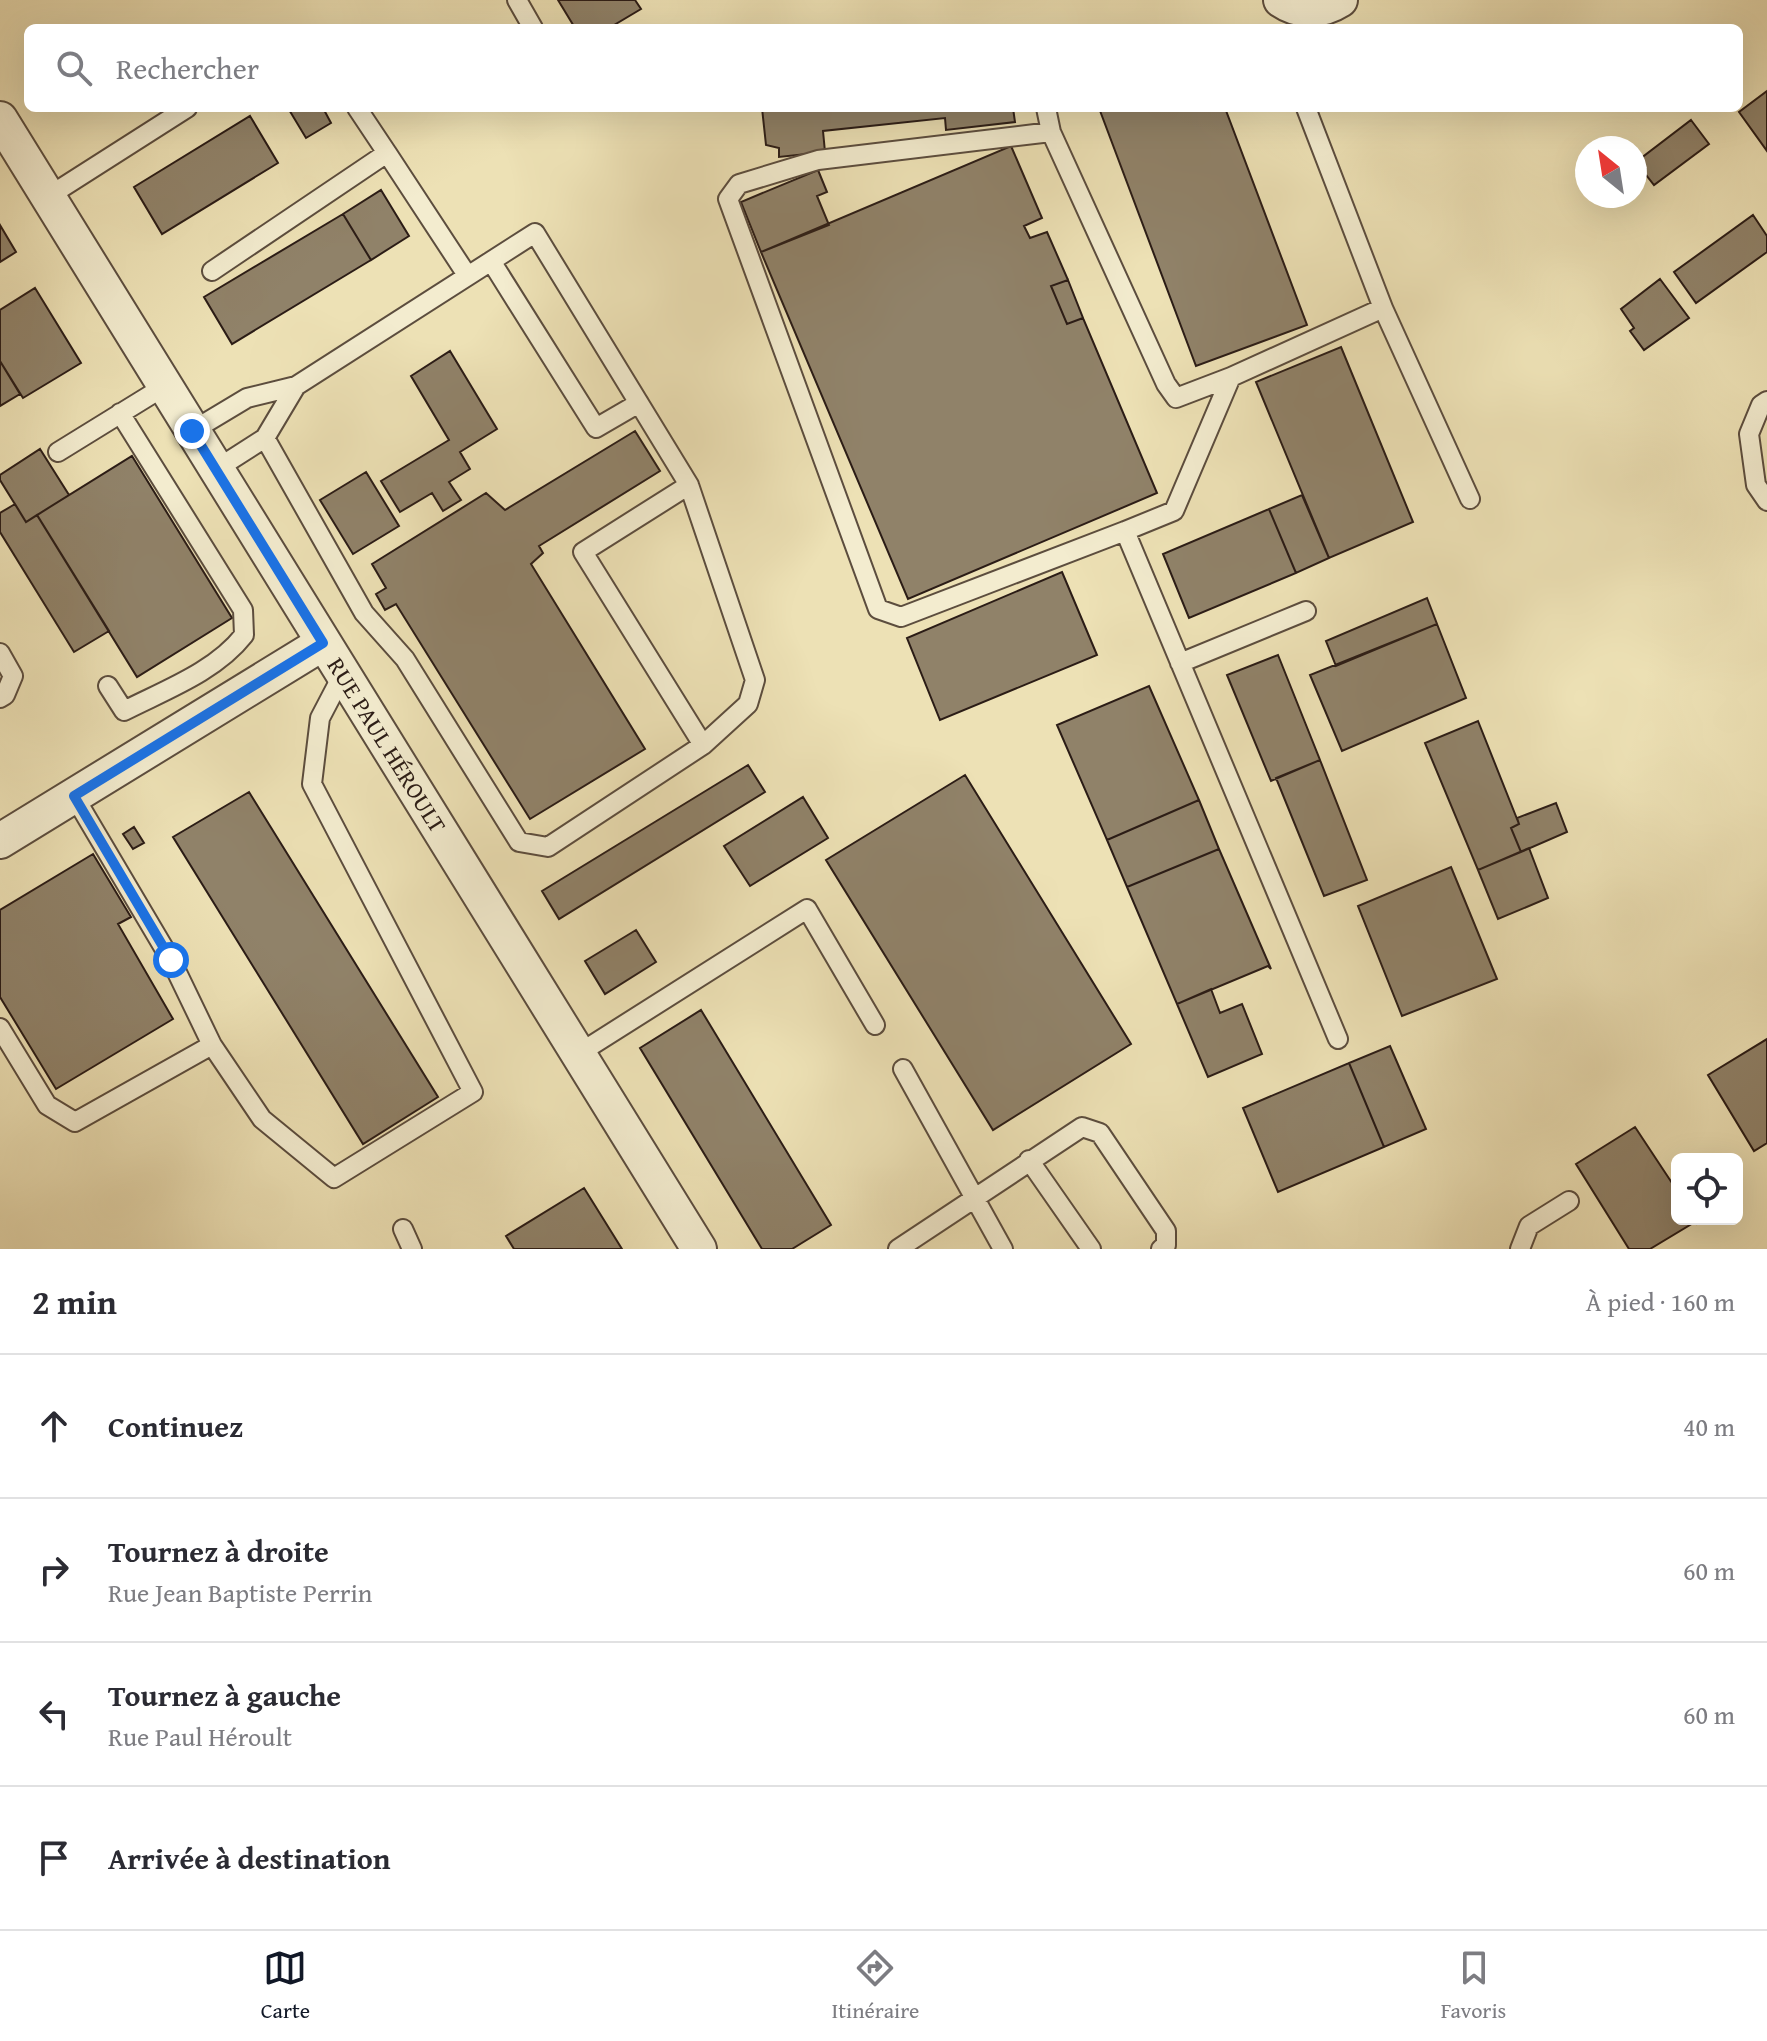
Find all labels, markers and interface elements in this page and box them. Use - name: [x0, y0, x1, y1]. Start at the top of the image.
- search box: [24, 24, 1743, 112]
- icon: search: [52, 46, 96, 90]
- text: Rechercher: [116, 46, 259, 90]
- north arrow: [1575, 136, 1647, 208]
- route end: [174, 413, 210, 449]
- street label: RUE PAUL HÉROULT: [319, 651, 455, 839]
- route start: [153, 942, 189, 978]
- map controls: [1671, 1153, 1743, 1225]
- button: locate: [1671, 1153, 1743, 1225]
- text: 2 min: [32, 1277, 117, 1326]
- text: À pied · 160 m: [1586, 1282, 1735, 1321]
- icon: ahead: [32, 1404, 76, 1448]
- text: Continuez: [108, 1404, 243, 1448]
- text: 40 m: [1683, 1407, 1735, 1446]
- text: Tournez à droite: [108, 1529, 329, 1573]
- icon: right: [32, 1548, 76, 1592]
- text: 60 m: [1683, 1551, 1735, 1590]
- text: Rue Jean Baptiste Perrin: [108, 1573, 372, 1612]
- text: Tournez à gauche: [108, 1673, 341, 1717]
- icon: left: [32, 1692, 76, 1736]
- text: 60 m: [1683, 1695, 1735, 1734]
- text: Rue Paul Héroult: [108, 1717, 292, 1756]
- icon: arrive: [32, 1836, 76, 1880]
- text: Arrivée à destination: [108, 1836, 390, 1880]
- tab: Carte: [261, 1946, 310, 2026]
- tab: Itinéraire: [831, 1946, 919, 2026]
- tab: Favoris: [1441, 1946, 1506, 2026]

